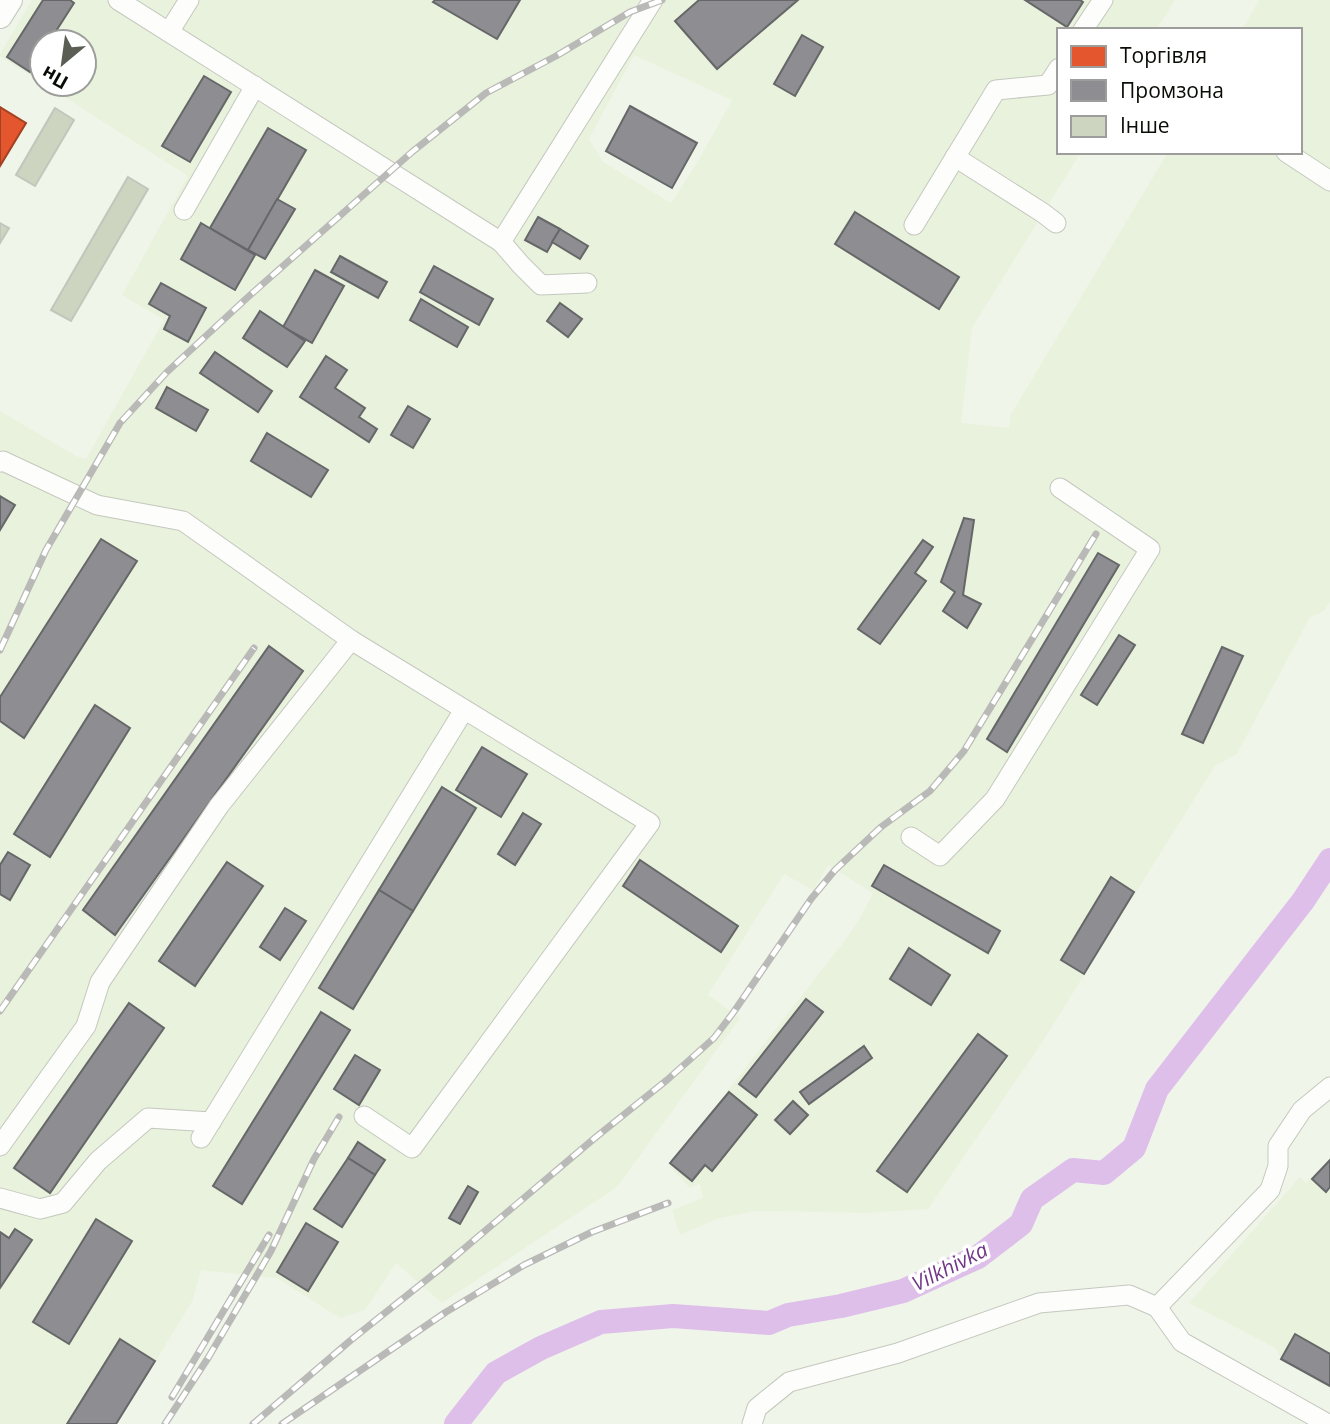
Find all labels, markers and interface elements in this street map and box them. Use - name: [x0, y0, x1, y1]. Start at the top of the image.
- north arrow: [28, 28, 98, 98]
- legend: [1057, 28, 1302, 154]
- text: Торгівля: [1120, 41, 1207, 69]
- text: Пн: [37, 60, 73, 96]
- text: Промзона: [1120, 76, 1224, 104]
- text: Інше: [1120, 111, 1170, 139]
- water label: Vilkhivka: [907, 1235, 992, 1297]

